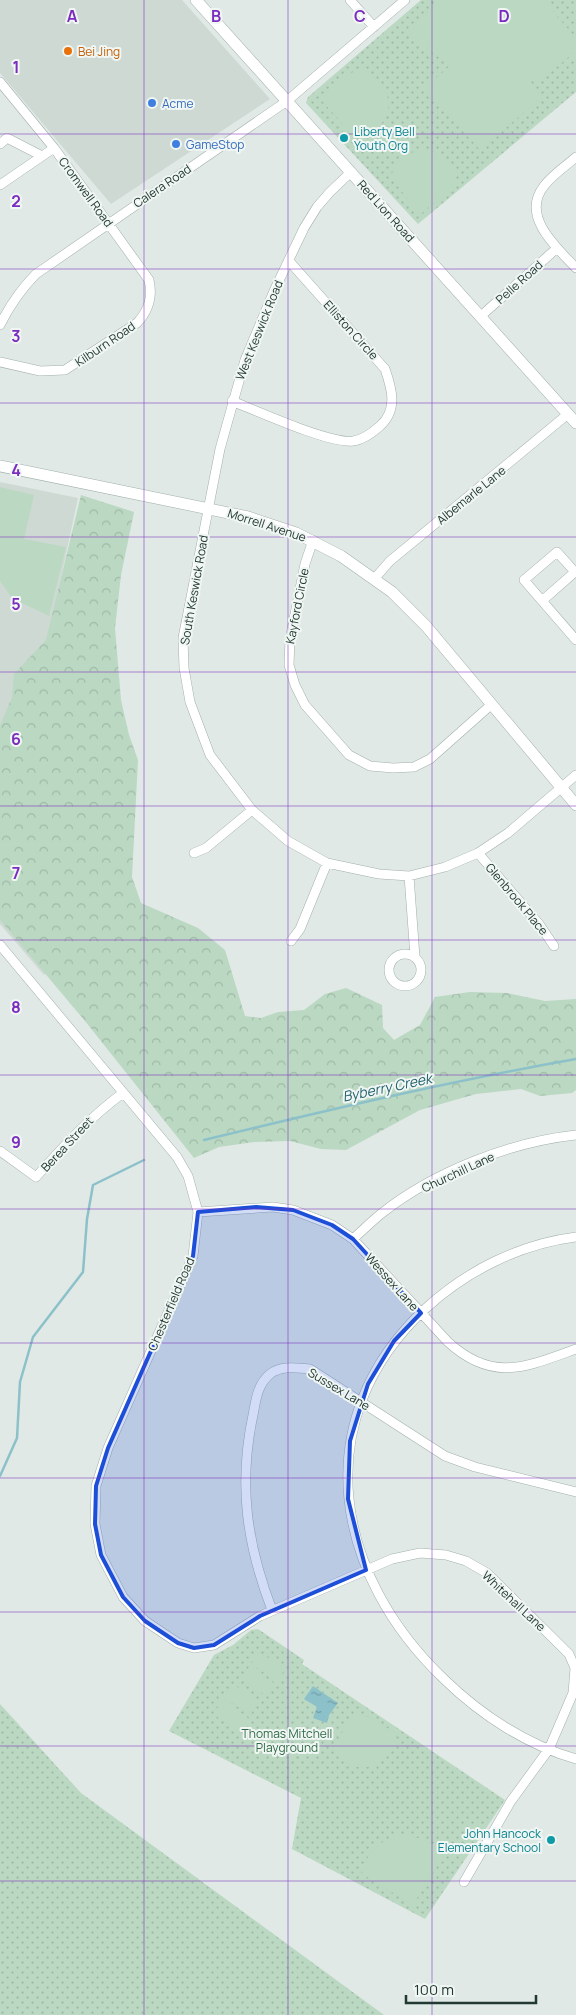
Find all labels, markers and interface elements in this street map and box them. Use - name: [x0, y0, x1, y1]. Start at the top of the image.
- text: A: [67, 5, 78, 27]
- text: B: [211, 5, 221, 27]
- text: C: [354, 5, 366, 27]
- text: D: [498, 5, 510, 27]
- place label: Bei Jing: [78, 43, 120, 60]
- marker: Bei Jing: [62, 45, 74, 57]
- text: 1: [12, 56, 20, 78]
- place label: Acme: [162, 95, 193, 112]
- marker: Acme: [146, 97, 158, 109]
- place label: Liberty Bell Youth Org: [354, 123, 415, 154]
- marker: Liberty Bell Youth Org: [338, 132, 350, 144]
- place label: GameStop: [186, 136, 244, 153]
- marker: GameStop: [170, 138, 182, 150]
- street label: Cromwell Road: [55, 154, 117, 230]
- street label: Calera Road: [130, 160, 194, 212]
- street label: Red Lion Road: [354, 176, 418, 246]
- text: 2: [11, 190, 21, 212]
- street label: Pelle Road: [492, 256, 546, 308]
- street label: West Keswick Road: [231, 278, 287, 382]
- street label: Elliston Circle: [320, 297, 382, 363]
- street label: Kilburn Road: [72, 318, 138, 370]
- text: 3: [11, 325, 21, 347]
- text: 4: [11, 459, 21, 481]
- street label: Albemarle Lane: [433, 462, 509, 528]
- street label: Morrell Avenue: [225, 504, 309, 546]
- street label: South Keswick Road: [176, 534, 212, 646]
- street label: Kayford Circle: [281, 567, 313, 645]
- text: 5: [11, 593, 21, 615]
- text: 6: [11, 728, 21, 750]
- street label: Glenbrook Place: [482, 859, 552, 939]
- text: 7: [12, 862, 20, 884]
- text: 8: [11, 996, 21, 1018]
- water label: Byberry Creek: [341, 1068, 435, 1106]
- street label: Berea Street: [37, 1113, 97, 1175]
- text: 9: [11, 1131, 21, 1153]
- street label: Churchill Lane: [419, 1148, 497, 1196]
- street label: Wessex Lane: [361, 1249, 423, 1315]
- street label: Chesterfield Road: [144, 1255, 198, 1353]
- street label: Sussex Lane: [305, 1364, 373, 1414]
- street label: Whitehall Lane: [478, 1567, 550, 1635]
- park label: Thomas Mitchell Playground: [242, 1725, 332, 1756]
- place label: John Hancock Elementary School: [438, 1825, 542, 1856]
- marker: John Hancock Elementary School: [545, 1834, 557, 1846]
- scale bar: [406, 1972, 536, 2004]
- text: 100 m: [414, 1979, 454, 2000]

